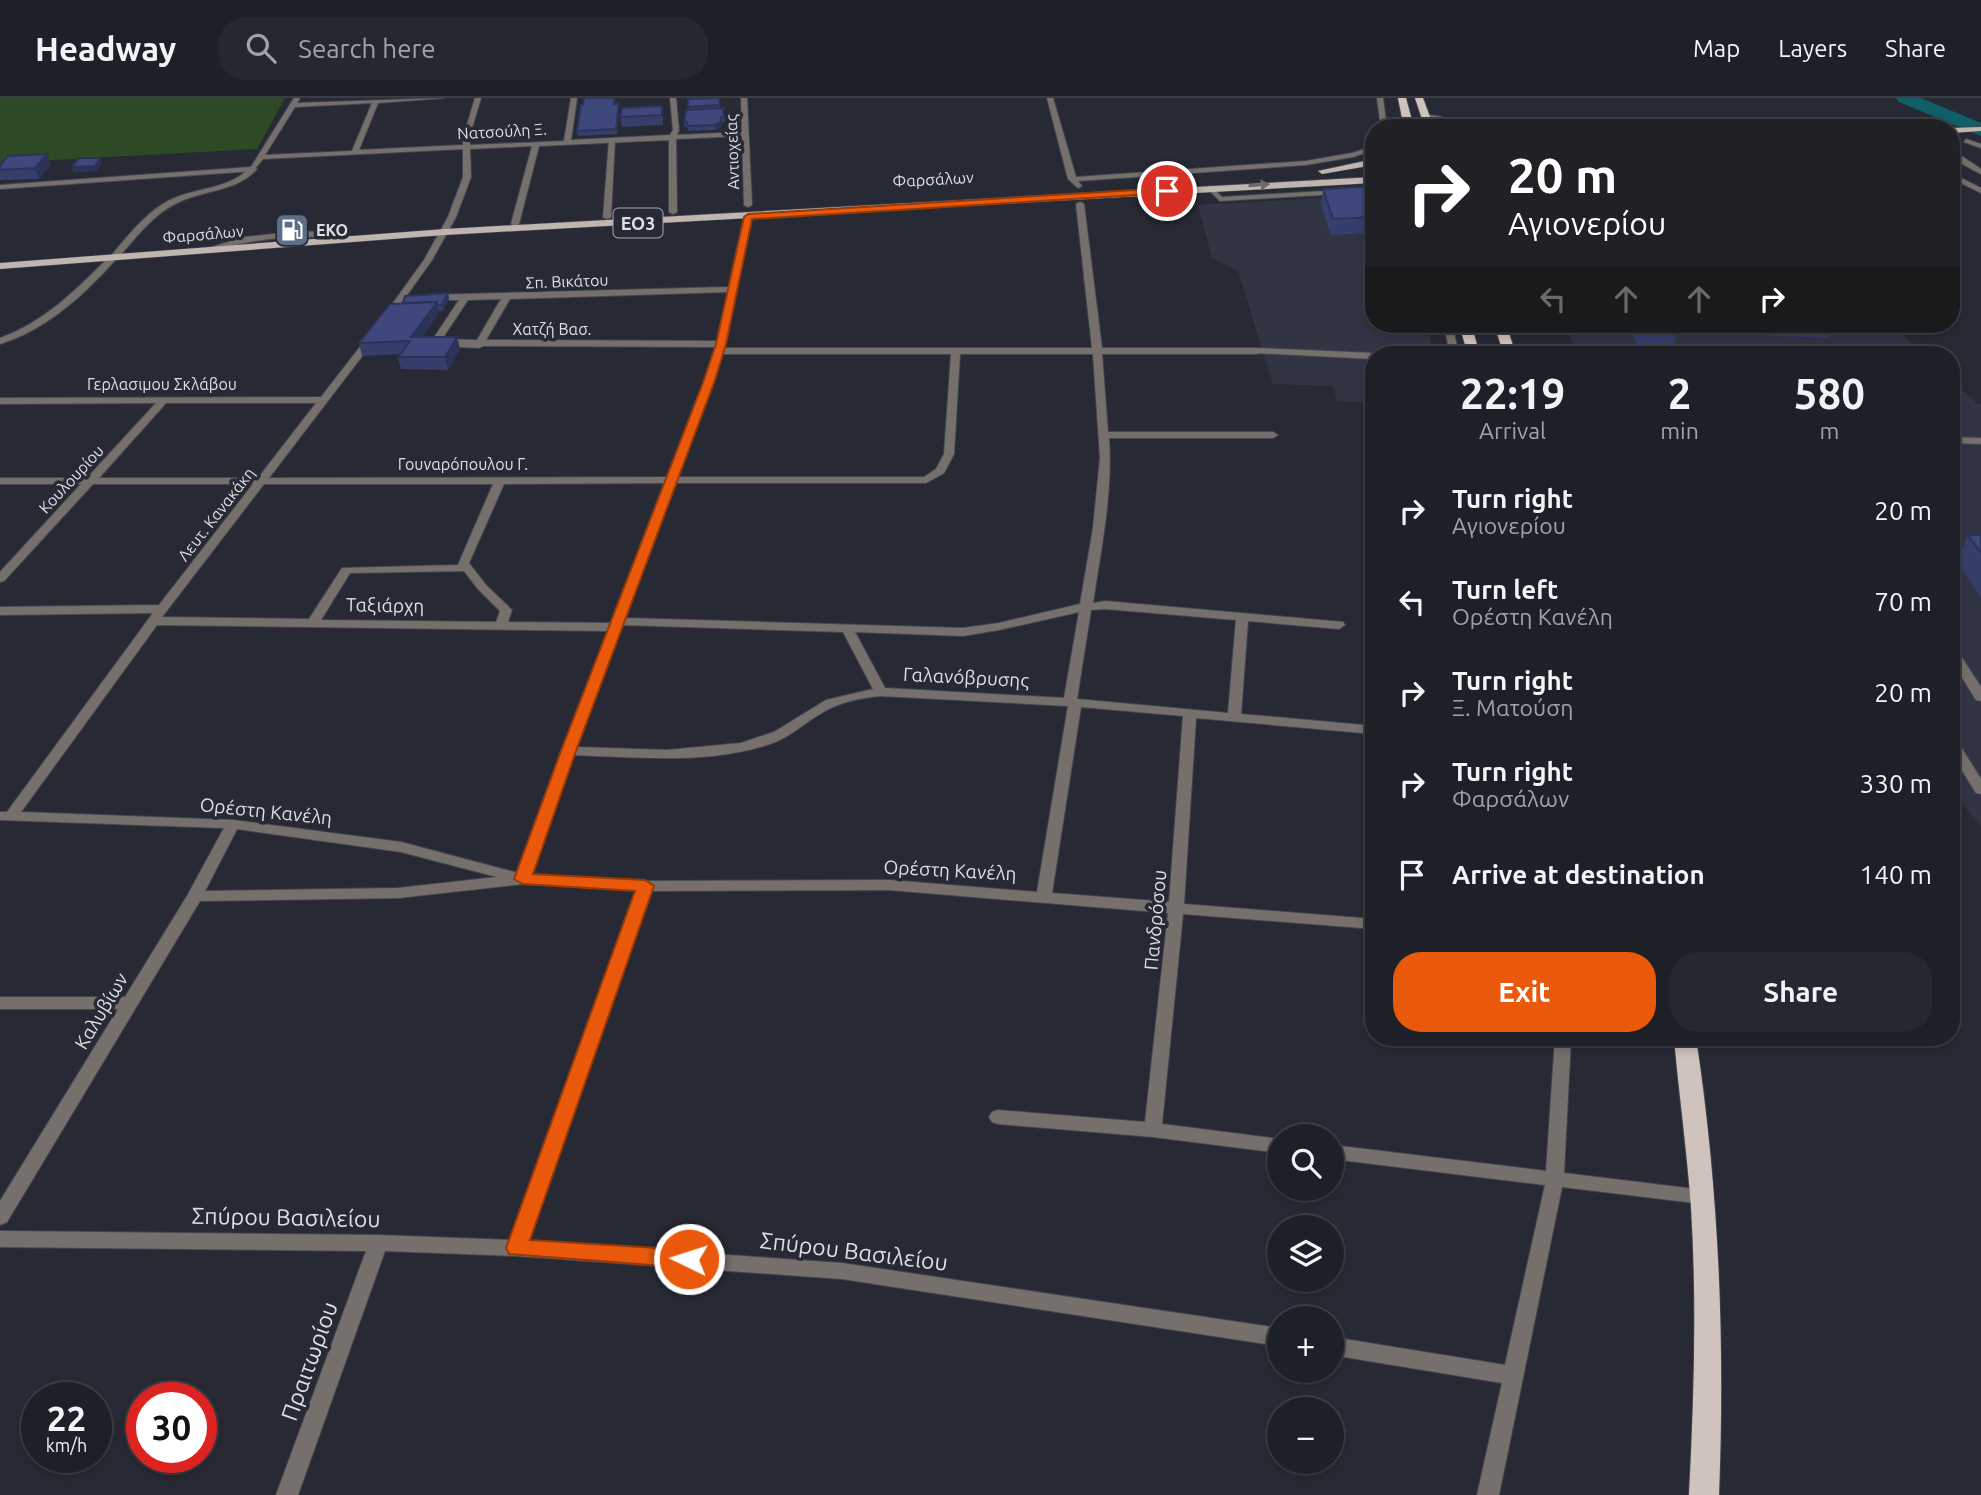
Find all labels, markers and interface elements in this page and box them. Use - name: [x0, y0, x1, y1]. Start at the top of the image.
- search box: [218, 17, 708, 80]
- icon: search: [242, 29, 280, 67]
- text: Headway: [35, 30, 176, 67]
- text: Search here: [298, 34, 436, 63]
- text: Map: [1693, 35, 1740, 62]
- text: Layers: [1778, 35, 1847, 62]
- text: Share: [1885, 35, 1946, 62]
- street label: Αντιοχείας: [722, 114, 743, 190]
- street label: Νατσούλη Ξ.: [457, 120, 547, 142]
- icon: right: [1393, 147, 1484, 238]
- text: 20 m: [1508, 147, 1617, 202]
- pin: [1137, 161, 1197, 221]
- street label: Φαρσάλων: [892, 168, 974, 190]
- icon: arrive: [1148, 172, 1186, 210]
- one-way arrow: [1248, 180, 1270, 191]
- text: Αγιονερίου: [1508, 205, 1666, 241]
- road number: ΕΟ3: [614, 208, 662, 238]
- fuel station icon: EKO: [273, 211, 311, 249]
- street label: Φαρσάλων: [162, 221, 245, 247]
- place label: EKO: [316, 221, 348, 239]
- street label: Σπ. Βικάτου: [525, 271, 609, 291]
- icon: left: [1534, 280, 1572, 318]
- icon: ahead: [1607, 280, 1645, 318]
- icon: ahead: [1680, 280, 1718, 318]
- icon: right: [1753, 280, 1791, 318]
- street label: Χατζή Βασ.: [512, 320, 592, 339]
- text: 22:19: [1460, 370, 1565, 417]
- text: 2: [1668, 370, 1691, 417]
- text: 580: [1794, 370, 1865, 417]
- street label: Γερλασιμου Σκλάβου: [87, 375, 237, 393]
- text: Arrival: [1479, 418, 1546, 443]
- text: min: [1660, 418, 1699, 443]
- text: m: [1819, 418, 1839, 443]
- street label: Κουλουρίου: [35, 441, 107, 517]
- street label: Γουναρόπουλου Γ.: [398, 455, 528, 473]
- street label: Λευτ. Κανακάκη: [174, 464, 258, 564]
- text: Turn right: [1452, 484, 1573, 513]
- icon: right: [1393, 492, 1431, 530]
- text: 20 m: [1874, 496, 1932, 525]
- text: Αγιονερίου: [1452, 513, 1566, 538]
- text: Turn left: [1452, 575, 1558, 604]
- icon: left: [1393, 583, 1431, 621]
- text: 70 m: [1874, 587, 1932, 616]
- street label: Ταξιάρχη: [346, 593, 424, 617]
- text: Ορέστη Κανέλη: [1452, 604, 1613, 629]
- street label: Γαλανόβρυσης: [903, 663, 1030, 691]
- text: Turn right: [1452, 666, 1573, 695]
- icon: right: [1393, 674, 1431, 712]
- text: 20 m: [1874, 678, 1932, 707]
- text: Ξ. Ματούση: [1452, 695, 1573, 720]
- text: Turn right: [1452, 757, 1573, 786]
- icon: right: [1393, 765, 1431, 803]
- text: 330 m: [1860, 769, 1932, 798]
- text: Φαρσάλων: [1452, 786, 1569, 811]
- street label: Ορέστη Κανέλη: [199, 793, 333, 829]
- street label: Ορέστη Κανέλη: [883, 856, 1017, 884]
- icon: arrive: [1393, 856, 1431, 894]
- text: Arrive at destination: [1452, 860, 1705, 889]
- text: 140 m: [1860, 860, 1932, 889]
- street label: Πανδρόσου: [1140, 869, 1170, 971]
- button: Exit: [1393, 952, 1656, 1032]
- button: Share: [1670, 952, 1932, 1032]
- street label: Καλυβίων: [70, 969, 132, 1053]
- map controls: [1267, 1124, 1344, 1474]
- button: search: [1267, 1124, 1344, 1201]
- street label: Σπύρου Βασιλείου: [191, 1203, 381, 1231]
- button: layers: [1267, 1215, 1344, 1292]
- position arrow: [652, 1222, 726, 1296]
- street label: Σπύρου Βασιλείου: [759, 1227, 949, 1275]
- street label: Πραιτωρίου: [276, 1298, 342, 1424]
- button: +: [1267, 1306, 1344, 1383]
- speed limit sign: 30: [126, 1382, 217, 1473]
- button: −: [1267, 1397, 1344, 1474]
- text: 22: [47, 1398, 86, 1438]
- text: km/h: [46, 1435, 87, 1455]

